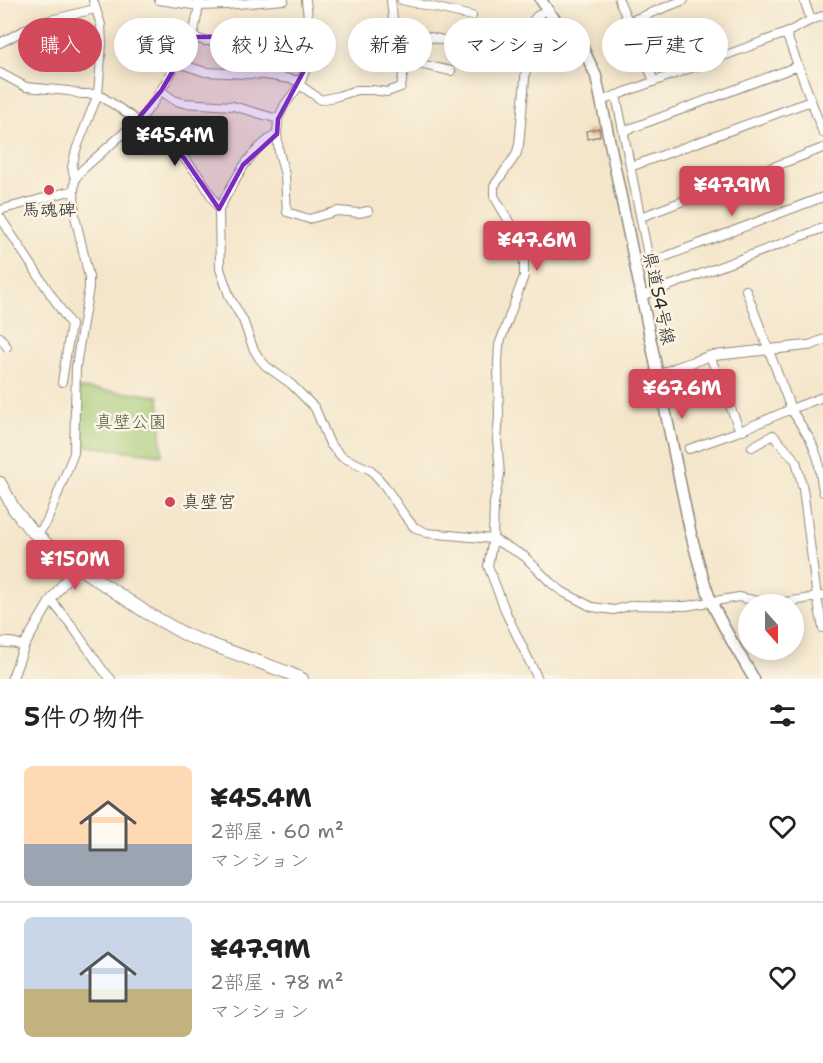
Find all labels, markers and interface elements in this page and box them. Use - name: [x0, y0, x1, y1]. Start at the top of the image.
- chip: 購入: [18, 18, 102, 72]
- chip: 賃貸: [114, 18, 198, 72]
- chip: 絞り込み: [210, 18, 336, 72]
- chip: 新着: [348, 18, 432, 72]
- chip: マンション: [444, 18, 590, 72]
- chip: 一戸建て: [602, 18, 728, 72]
- pin: ¥45.4M: [126, 116, 224, 167]
- text: ¥45.4M: [136, 122, 214, 148]
- pin: ¥47.9M: [683, 166, 781, 217]
- text: ¥47.9M: [693, 172, 771, 198]
- marker: 馬魂碑: [42, 183, 56, 197]
- place label: 馬魂碑: [22, 198, 76, 222]
- pin: ¥47.6M: [488, 221, 586, 272]
- text: ¥47.6M: [497, 227, 577, 253]
- street label: 県道54号線: [637, 249, 681, 347]
- pin: ¥67.6M: [633, 369, 731, 420]
- text: ¥67.6M: [643, 375, 721, 401]
- park label: 真壁公園: [95, 410, 167, 434]
- place label: 真壁宮: [182, 490, 236, 514]
- marker: 真壁宮: [163, 495, 177, 509]
- pin: ¥150M: [33, 540, 117, 591]
- text: ¥150M: [40, 546, 110, 572]
- north arrow: [738, 594, 804, 660]
- map controls: [738, 594, 804, 660]
- text: 5件の物件: [24, 699, 144, 734]
- icon: filters: [766, 699, 799, 732]
- text: ¥45.4M: [210, 780, 312, 815]
- icon: home: [72, 790, 144, 862]
- icon: heart: [766, 810, 799, 843]
- text: 2部屋 · 60 m²: [210, 818, 344, 844]
- text: マンション: [210, 847, 309, 873]
- text: ¥47.9M: [210, 931, 310, 966]
- icon: home: [72, 941, 144, 1013]
- icon: heart: [766, 961, 799, 994]
- text: 2部屋 · 78 m²: [210, 969, 344, 995]
- text: マンション: [210, 998, 309, 1024]

